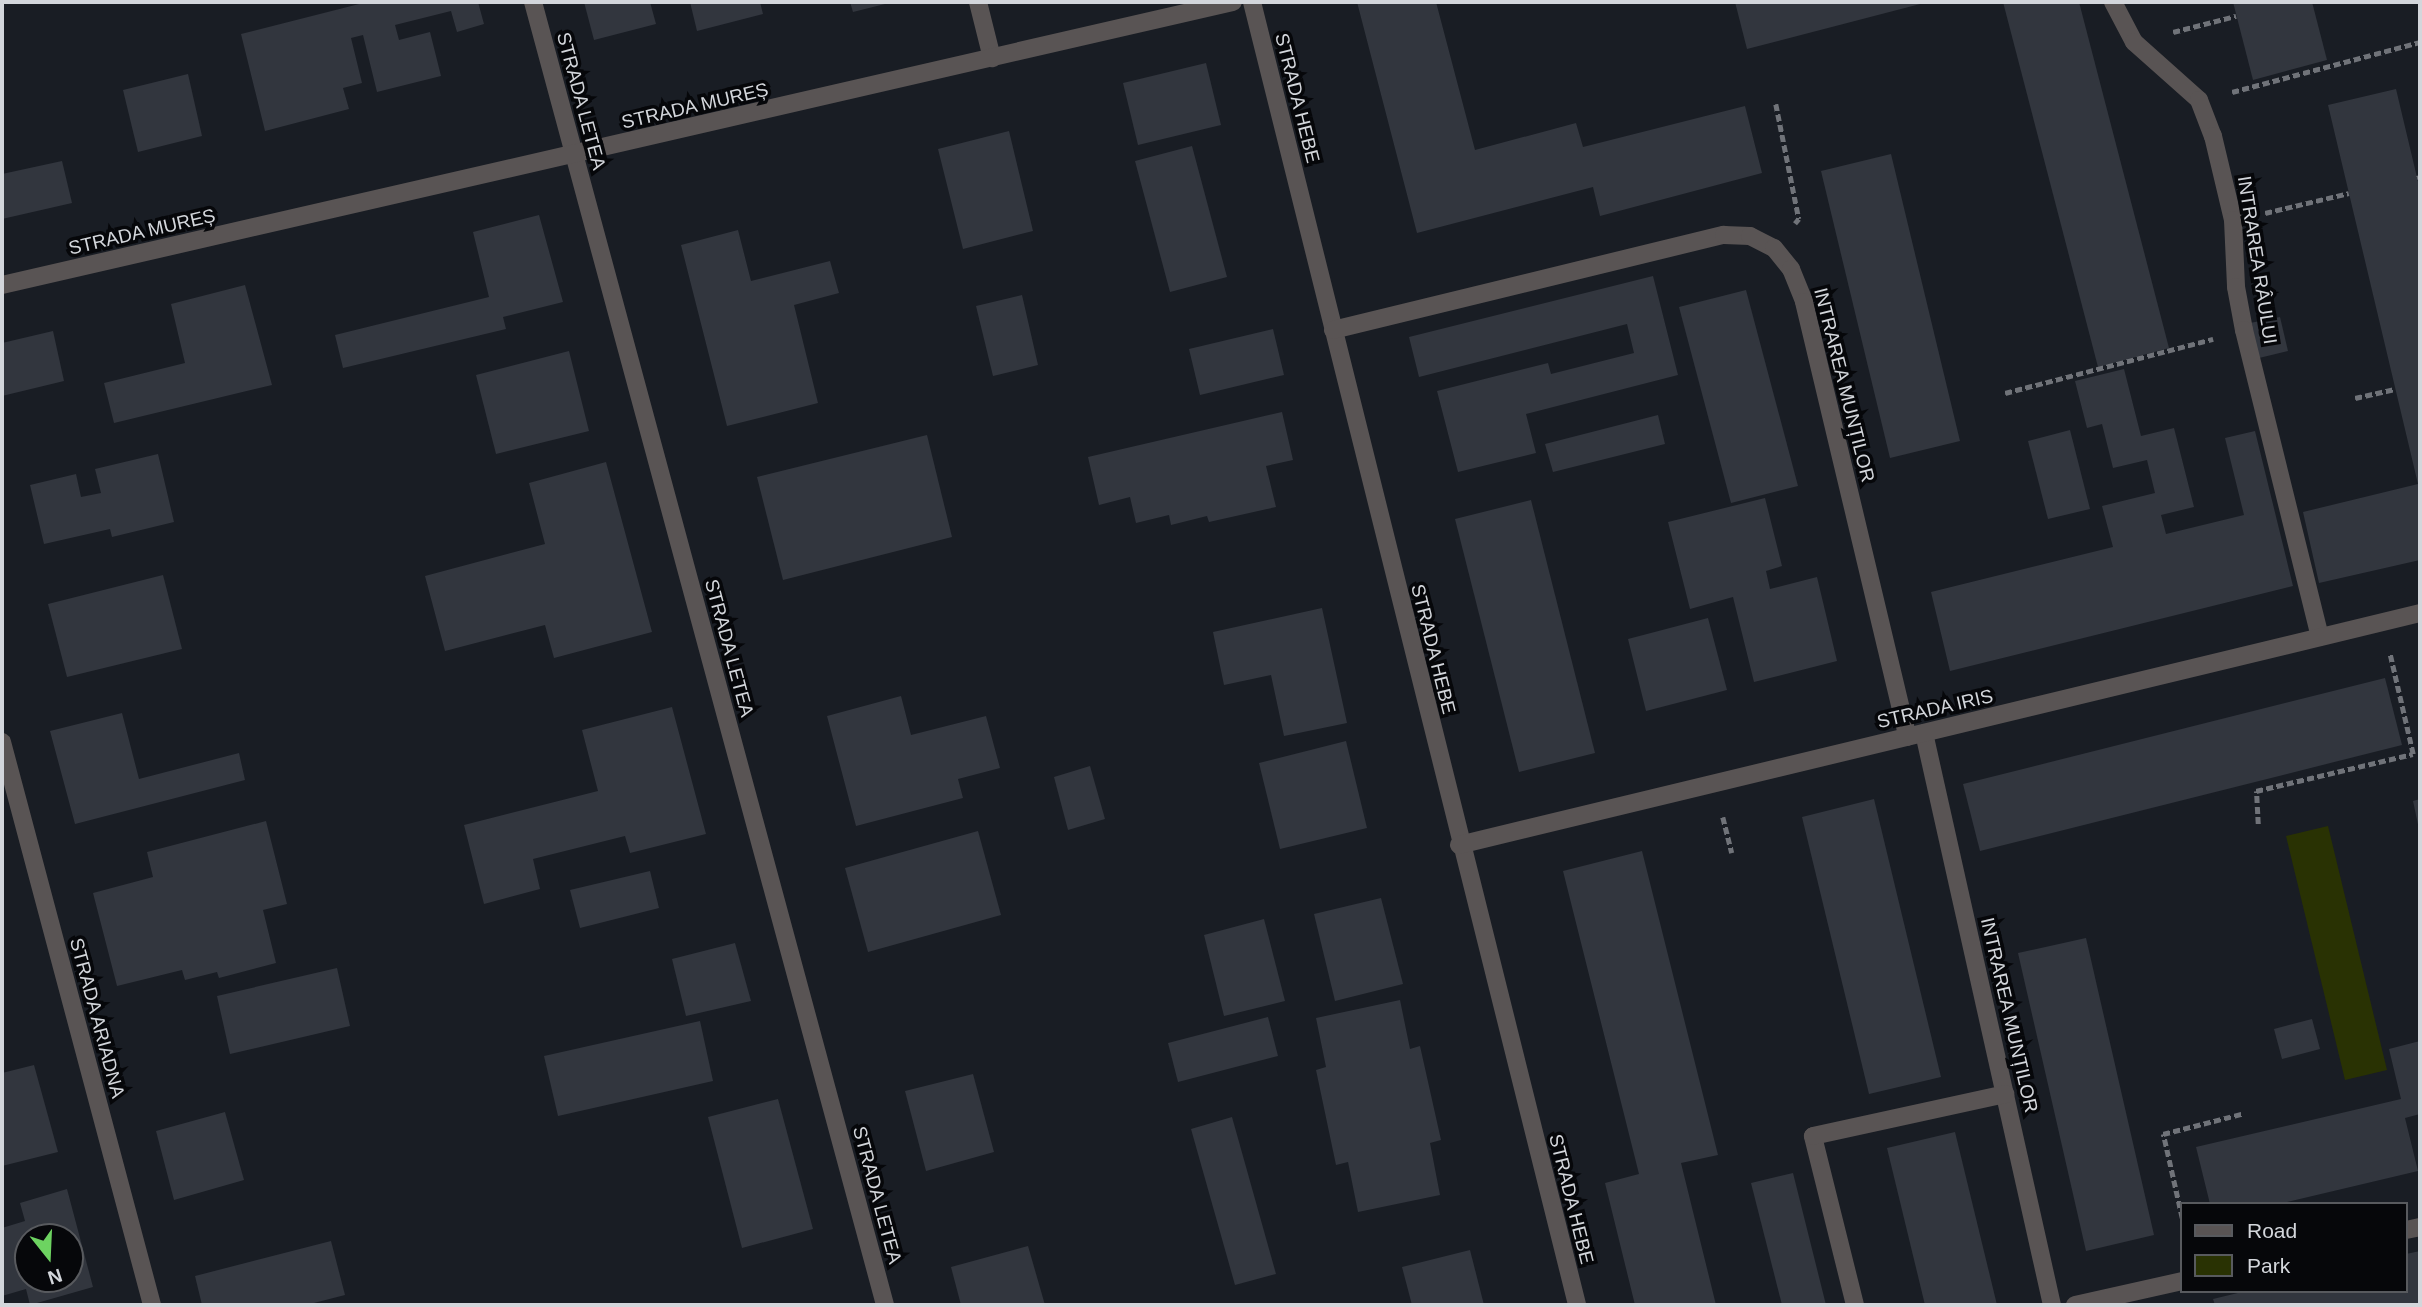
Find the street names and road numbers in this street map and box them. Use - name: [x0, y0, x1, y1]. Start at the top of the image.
- street label: STRADA LETEA: [552, 29, 610, 173]
- street label: STRADA HEBE: [1270, 30, 1324, 166]
- street label: STRADA MUREȘ: [619, 78, 771, 134]
- street label: INTRAREA RÂULUI: [2232, 174, 2282, 346]
- street label: STRADA MUREȘ: [66, 204, 218, 260]
- street label: INTRAREA MUNȚILOR: [1809, 285, 1879, 485]
- street label: STRADA LETEA: [700, 576, 758, 720]
- street label: STRADA HEBE: [1406, 581, 1460, 717]
- street label: STRADA IRIS: [1874, 684, 1996, 734]
- street label: INTRAREA MUNȚILOR: [1975, 915, 2043, 1115]
- street label: STRADA ARIADNA: [64, 934, 130, 1102]
- street label: STRADA LETEA: [848, 1123, 906, 1267]
- street label: STRADA HEBE: [1544, 1131, 1598, 1267]

